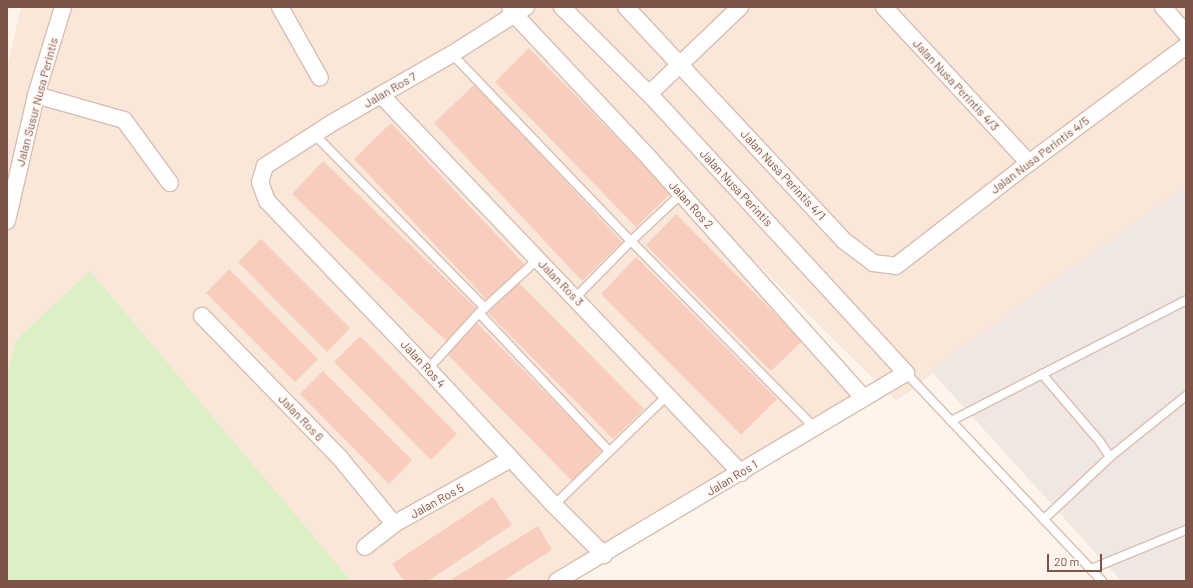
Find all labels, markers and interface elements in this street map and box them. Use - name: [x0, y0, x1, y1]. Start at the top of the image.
- street label: Jalan Susur Nusa Perintis: [13, 36, 61, 168]
- street label: Jalan Nusa Perintis 4/3: [910, 36, 1002, 134]
- street label: Jalan Ros 7: [361, 69, 419, 111]
- street label: Jalan Nusa Perintis 4/5: [988, 113, 1092, 197]
- street label: Jalan Nusa Perintis 4/1: [737, 127, 829, 223]
- street label: Jalan Nusa Perintis: [697, 147, 775, 229]
- street label: Jalan Ros 2: [666, 178, 716, 232]
- street label: Jalan Ros 3: [535, 257, 587, 309]
- street label: Jalan Ros 4: [397, 337, 449, 391]
- street label: Jalan Ros 6: [275, 392, 327, 444]
- street label: Jalan Ros 1: [704, 457, 760, 499]
- street label: Jalan Ros 5: [408, 480, 466, 522]
- scale bar: [1049, 546, 1104, 572]
- text: 20 m: [1054, 554, 1080, 568]

